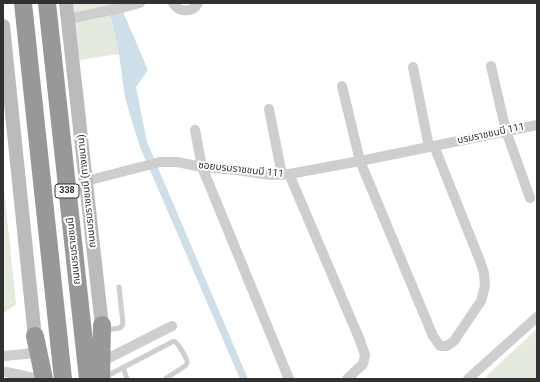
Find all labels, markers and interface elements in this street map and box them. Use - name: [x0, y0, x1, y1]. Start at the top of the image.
- street label: บรมราชชนนี 111: [456, 121, 526, 147]
- street label: ถนนบรมราชชนนี (ทางขนาน): [75, 134, 99, 248]
- street label: ซอยบรมราชชนนี 111: [198, 160, 284, 180]
- road number: 338: [55, 184, 79, 198]
- street label: ถนนบรมราชชนนี: [65, 217, 83, 285]

